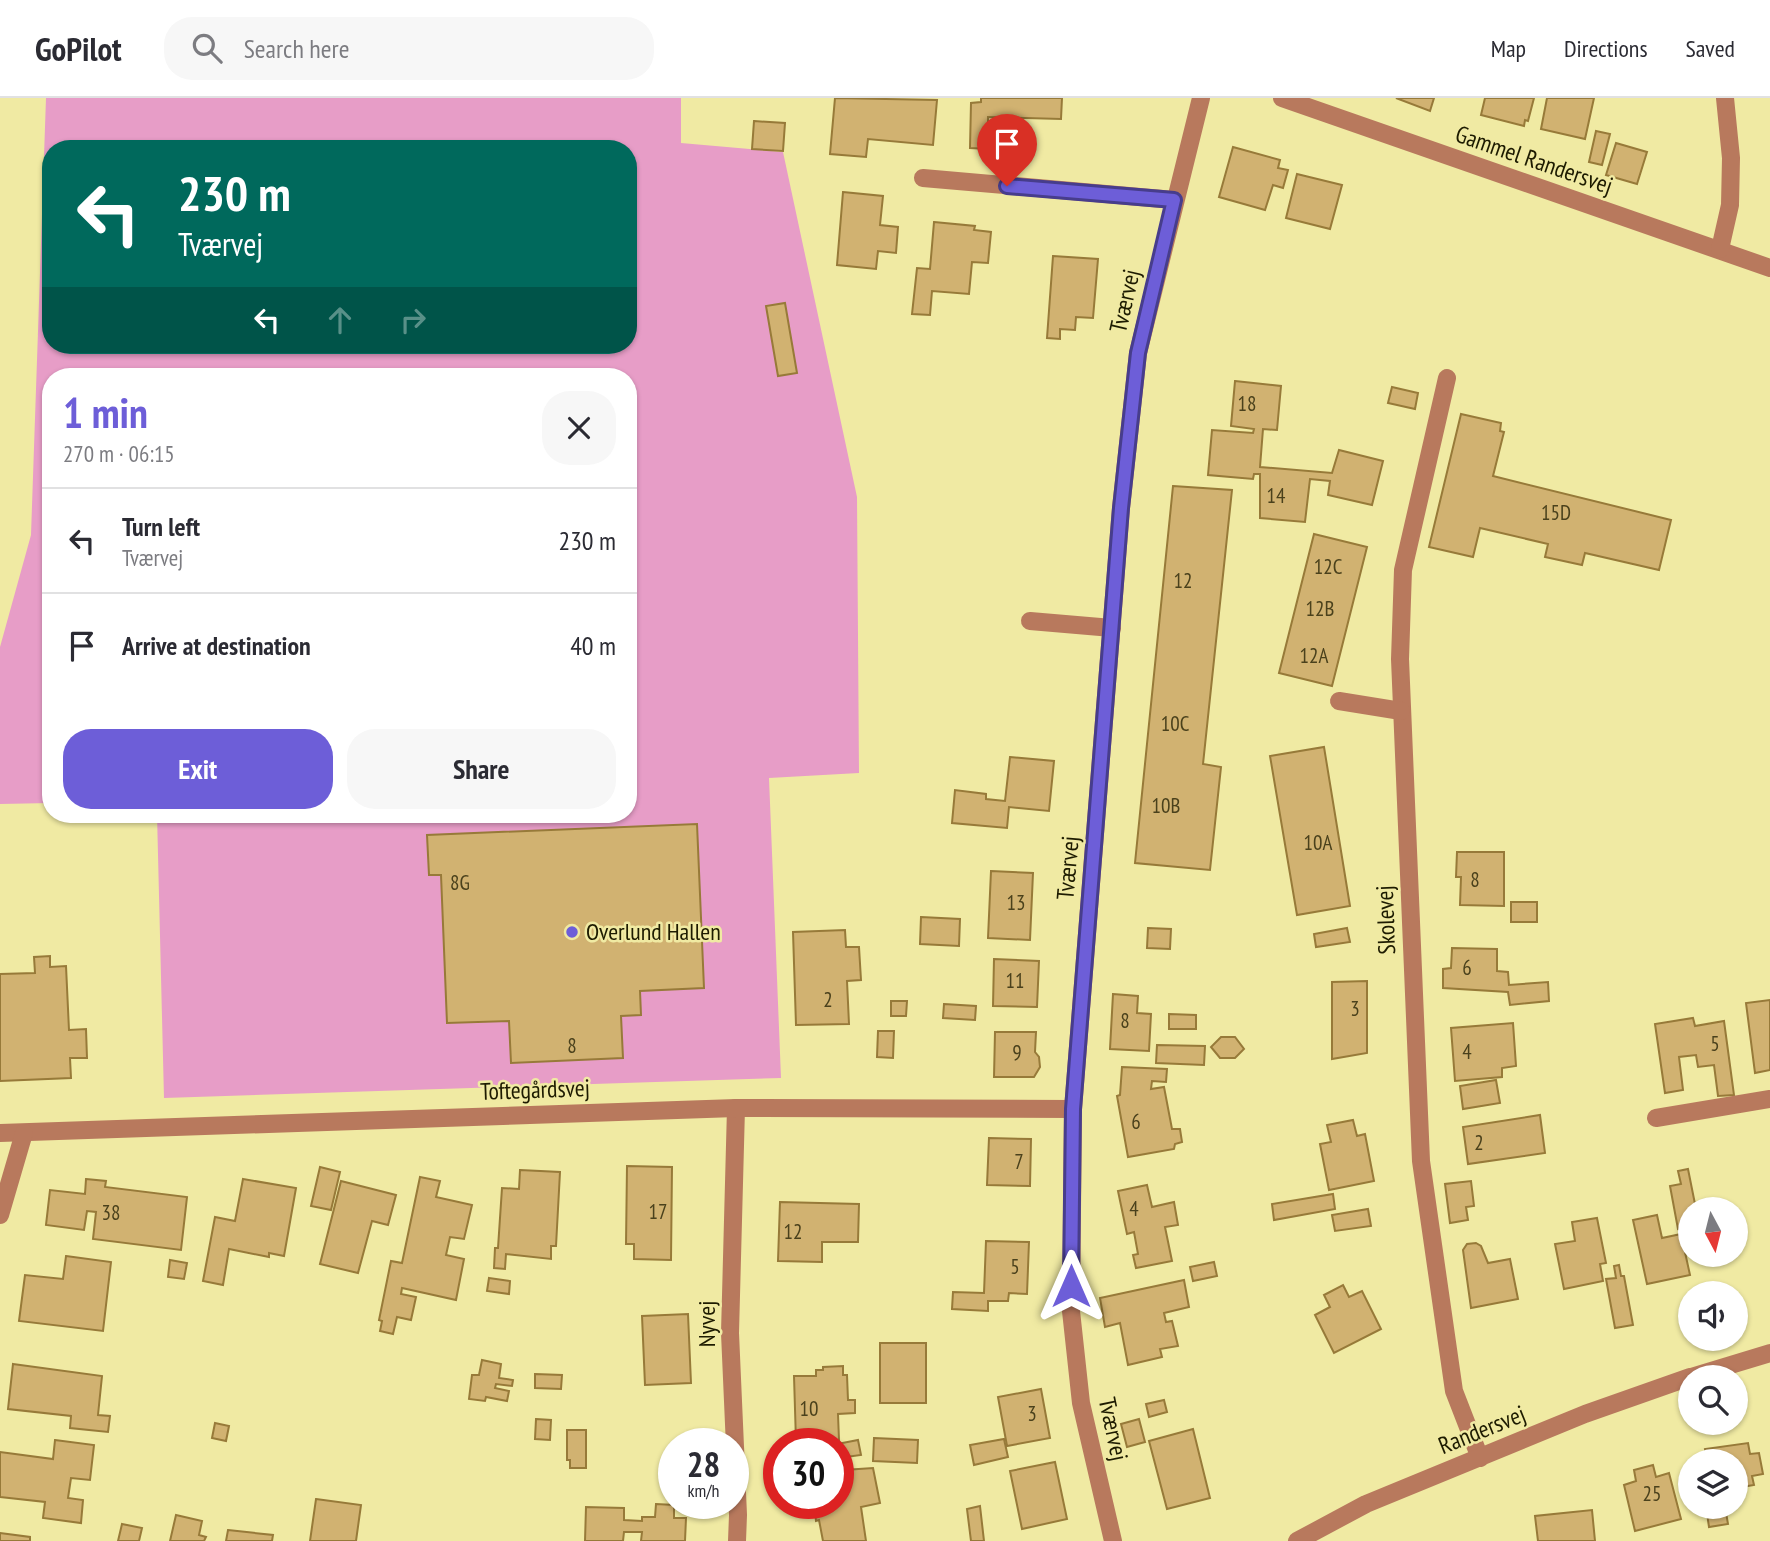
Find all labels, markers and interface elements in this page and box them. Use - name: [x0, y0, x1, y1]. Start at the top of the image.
- search box: [164, 17, 654, 80]
- text: GoPilot: [35, 27, 122, 70]
- icon: search: [188, 29, 226, 67]
- text: Search here: [244, 32, 349, 65]
- text: Map: [1491, 33, 1526, 64]
- text: Directions: [1564, 33, 1648, 64]
- text: Saved: [1686, 33, 1735, 64]
- pin: [977, 114, 1037, 186]
- street label: Gammel Randersvej: [1451, 118, 1617, 201]
- icon: arrive: [988, 125, 1026, 163]
- text: 230 m: [178, 161, 291, 225]
- icon: left: [63, 168, 154, 259]
- text: Tværvej: [178, 223, 263, 265]
- street label: Tværvej: [1102, 266, 1147, 336]
- icon: left: [248, 301, 286, 339]
- icon: ahead: [321, 301, 359, 339]
- icon: right: [394, 301, 432, 339]
- text: 1 min: [63, 385, 148, 440]
- house number: 18: [1238, 390, 1256, 417]
- button: close: [542, 391, 616, 465]
- text: 270 m · 06:15: [63, 439, 175, 468]
- house number: 14: [1267, 482, 1286, 509]
- house number: 15D: [1541, 499, 1571, 526]
- text: Turn left: [122, 510, 200, 543]
- icon: left: [63, 522, 101, 560]
- text: 230 m: [558, 524, 616, 557]
- text: Tværvej: [122, 543, 183, 572]
- house number: 12C: [1314, 553, 1343, 580]
- house number: 12: [1174, 567, 1192, 594]
- house number: 12B: [1306, 595, 1334, 622]
- icon: arrive: [63, 627, 101, 665]
- text: Arrive at destination: [122, 629, 311, 662]
- text: 40 m: [570, 629, 616, 662]
- house number: 12A: [1300, 642, 1328, 669]
- house number: 10C: [1161, 710, 1190, 737]
- button: Exit: [63, 729, 333, 809]
- button: Share: [347, 729, 616, 809]
- house number: 10B: [1152, 792, 1180, 819]
- house number: 10A: [1304, 829, 1332, 856]
- street label: Tværvej: [1049, 835, 1086, 901]
- house number: 8: [1470, 866, 1480, 893]
- house number: 8G: [450, 869, 470, 896]
- street label: Skolevej: [1369, 885, 1402, 955]
- house number: 13: [1007, 889, 1025, 916]
- place label: Overlund Hallen: [586, 916, 721, 947]
- marker: Overlund Hallen: [564, 924, 580, 940]
- house number: 6: [1462, 954, 1472, 981]
- house number: 11: [1006, 967, 1024, 994]
- house number: 2: [823, 986, 833, 1013]
- house number: 3: [1350, 995, 1360, 1022]
- house number: 8: [1120, 1007, 1130, 1034]
- house number: 5: [1710, 1030, 1720, 1057]
- house number: 8: [567, 1032, 577, 1059]
- house number: 4: [1462, 1038, 1472, 1065]
- house number: 9: [1012, 1039, 1022, 1066]
- street label: Toftegårdsvej: [480, 1072, 590, 1107]
- house number: 6: [1131, 1108, 1141, 1135]
- house number: 2: [1474, 1129, 1484, 1156]
- house number: 7: [1014, 1148, 1024, 1175]
- house number: 4: [1129, 1195, 1139, 1222]
- north arrow: [1678, 1197, 1748, 1267]
- map controls: [1678, 1197, 1748, 1519]
- house number: 17: [649, 1198, 667, 1225]
- house number: 38: [102, 1199, 120, 1226]
- house number: 12: [784, 1218, 802, 1245]
- position arrow: [1034, 1249, 1108, 1323]
- house number: 5: [1010, 1253, 1020, 1280]
- button: sound: [1678, 1281, 1748, 1351]
- street label: Nyvej: [691, 1301, 722, 1347]
- button: search: [1678, 1365, 1748, 1435]
- street label: Tværvej: [1092, 1394, 1135, 1463]
- house number: 10: [800, 1395, 818, 1422]
- street label: Randersvej: [1434, 1398, 1530, 1461]
- house number: 3: [1027, 1400, 1037, 1427]
- speed limit sign: 30: [763, 1428, 854, 1519]
- text: 28: [687, 1441, 720, 1487]
- button: layers: [1678, 1449, 1748, 1519]
- text: km/h: [688, 1479, 719, 1502]
- house number: 25: [1643, 1480, 1661, 1507]

